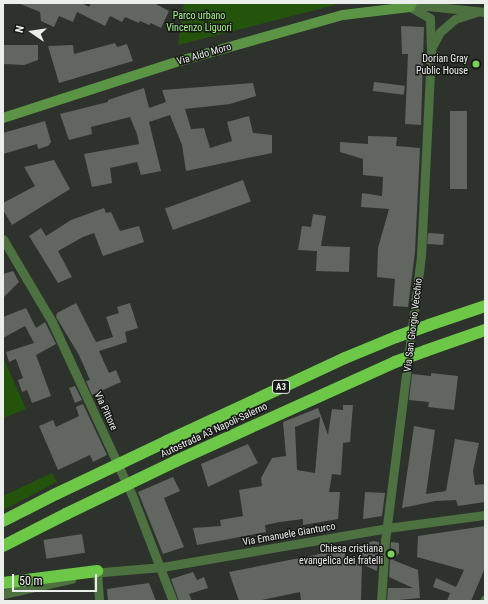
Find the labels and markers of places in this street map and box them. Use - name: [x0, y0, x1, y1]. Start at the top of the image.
- place label: Dorian Gray Public House: [416, 52, 468, 76]
- marker: Dorian Gray Public House: [471, 59, 481, 69]
- place label: Chiesa cristiana evangelica dei fratelli: [299, 542, 383, 566]
- marker: Chiesa cristiana evangelica dei fratelli: [386, 549, 396, 559]

